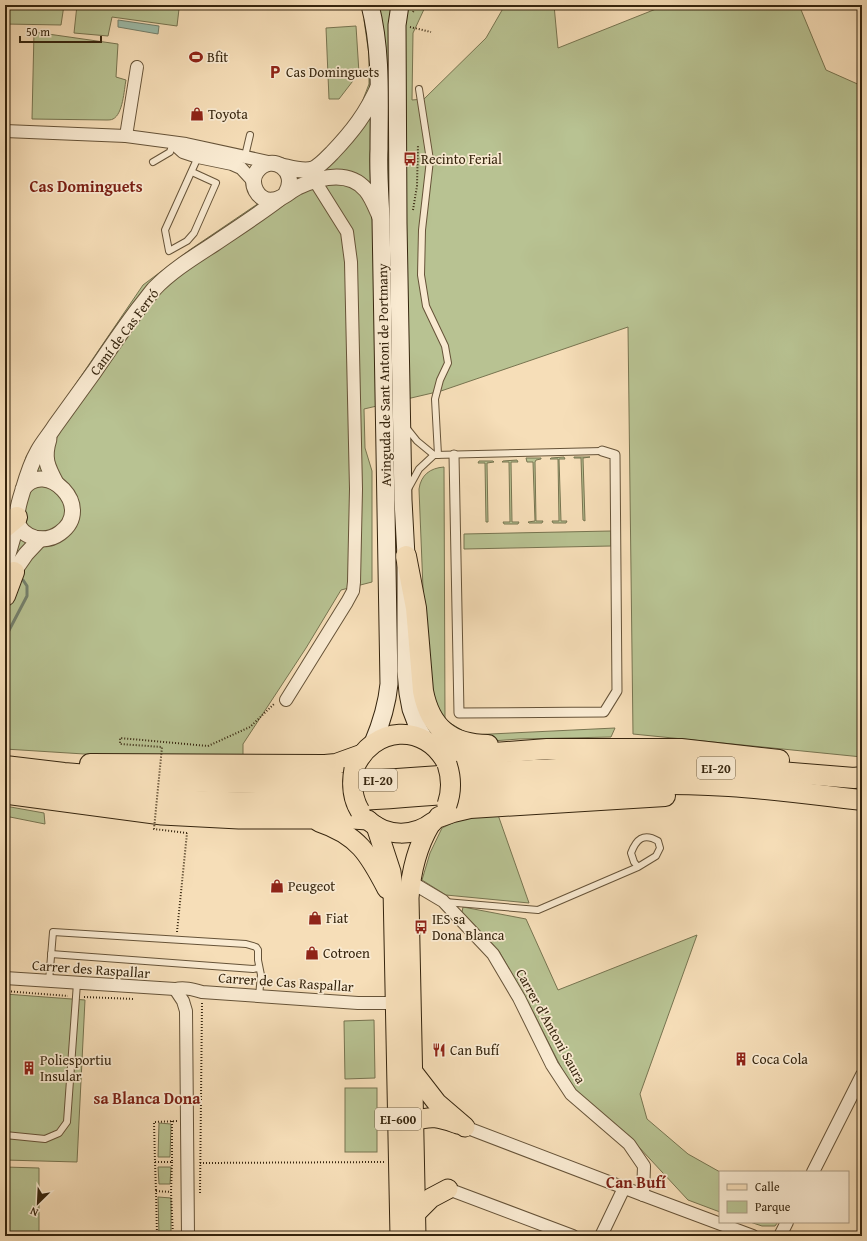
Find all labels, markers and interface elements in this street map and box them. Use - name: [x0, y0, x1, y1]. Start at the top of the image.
- scale bar: [20, 18, 101, 44]
- text: 50 m: [26, 23, 50, 40]
- place label: Bfit: [207, 47, 228, 67]
- sports icon: Bfit: [188, 49, 204, 65]
- place label: Cas Dominguets: [286, 62, 379, 82]
- parking icon: Cas Dominguets: [267, 64, 283, 80]
- place label: Toyota: [208, 104, 248, 124]
- shop icon: Toyota: [189, 106, 205, 122]
- place label: Recinto Ferial: [421, 149, 502, 169]
- bus stop icon: Recinto Ferial: [402, 151, 418, 167]
- district label: Cas Dominguets: [29, 174, 143, 198]
- street label: Avinguda de Sant Antoni de Portmany: [372, 263, 396, 487]
- street label: Camí de Cas Ferró: [85, 284, 163, 380]
- road number: EI-20: [697, 757, 735, 779]
- road number: EI-20: [359, 769, 397, 791]
- place label: Peugeot: [288, 876, 335, 896]
- shop icon: Peugeot: [269, 878, 285, 894]
- place label: Fiat: [326, 908, 348, 928]
- place label: IES sa Dona Blanca: [432, 909, 505, 945]
- shop icon: Fiat: [307, 910, 323, 926]
- bus stop icon: IES sa Dona Blanca: [413, 919, 429, 935]
- place label: Cotroen: [323, 943, 370, 963]
- shop icon: Cotroen: [304, 945, 320, 961]
- street label: Carrer des Raspallar: [31, 955, 151, 983]
- street label: Carrer d'Antoni Saura: [511, 965, 591, 1087]
- street label: Carrer de Cas Raspallar: [218, 967, 355, 997]
- place label: Can Bufí: [450, 1040, 500, 1060]
- restaurant icon: Can Bufí: [431, 1042, 447, 1058]
- place label: Coca Cola: [752, 1049, 808, 1069]
- place label: Poliesportiu Insular: [40, 1050, 112, 1086]
- building icon: Coca Cola: [733, 1051, 749, 1067]
- building icon: Poliesportiu Insular: [21, 1060, 37, 1076]
- district label: sa Blanca Dona: [94, 1086, 201, 1110]
- road number: EI-600: [375, 1108, 421, 1130]
- district label: Can Bufí: [606, 1170, 667, 1194]
- legend: [719, 1171, 849, 1223]
- text: Calle: [755, 1178, 780, 1195]
- north arrow: [18, 1183, 58, 1223]
- text: Parque: [755, 1198, 791, 1215]
- text: N: [27, 1203, 41, 1221]

